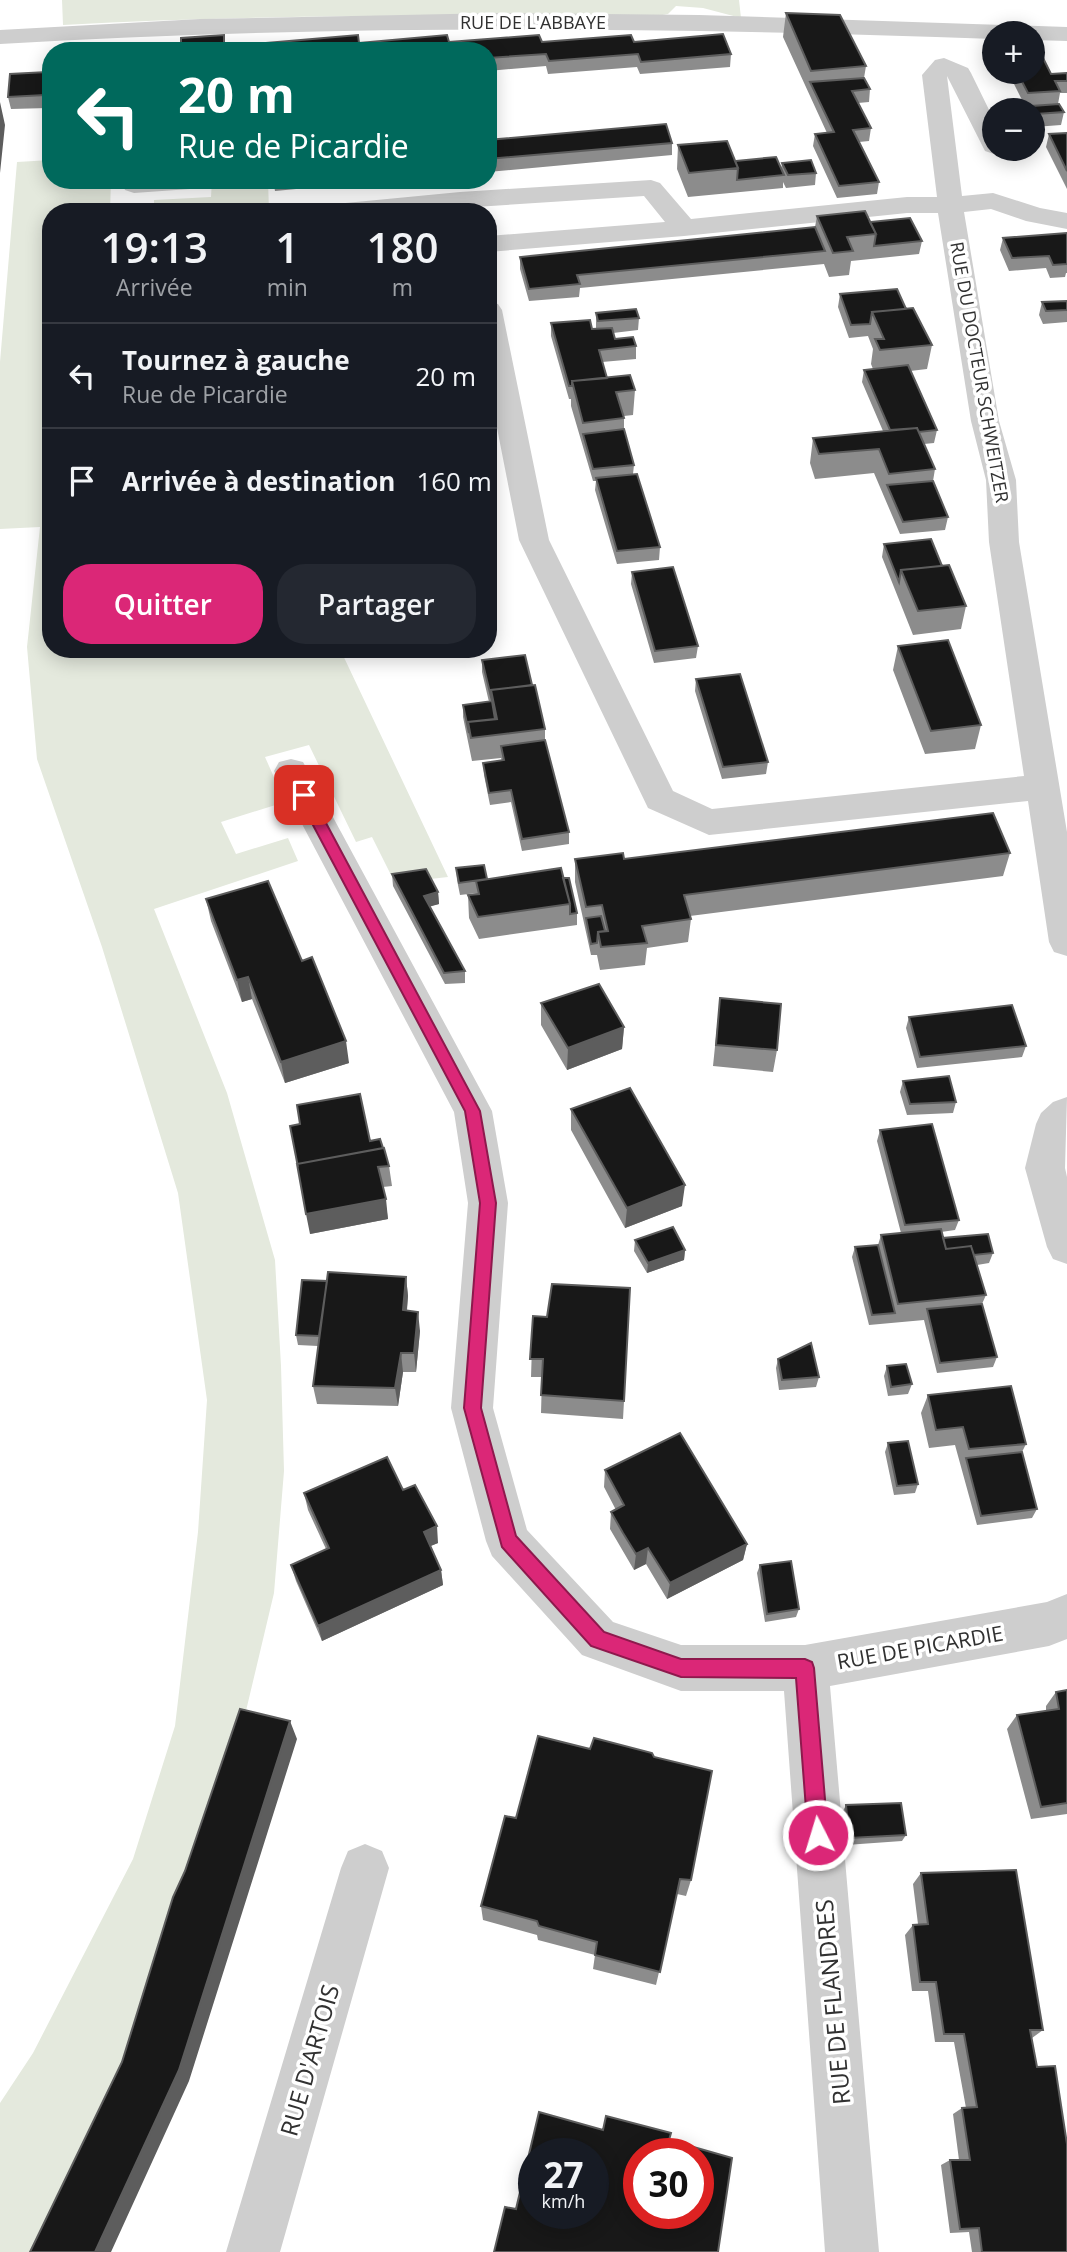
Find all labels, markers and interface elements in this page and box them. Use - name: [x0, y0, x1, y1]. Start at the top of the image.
- street label: RUE DE L'ABBAYE: [460, 10, 606, 34]
- map controls: [982, 21, 1045, 161]
- button: +: [982, 21, 1045, 84]
- text: 20 m: [178, 61, 295, 127]
- icon: left: [63, 70, 154, 161]
- button: −: [982, 98, 1045, 161]
- text: Rue de Picardie: [178, 124, 409, 167]
- text: 19:13: [101, 218, 208, 275]
- text: 1: [275, 218, 299, 275]
- text: 180: [366, 218, 438, 275]
- street label: RUE DU DOCTEUR SCHWEITZER: [945, 240, 1015, 504]
- text: Arrivée: [116, 271, 193, 303]
- text: min: [267, 271, 308, 303]
- text: m: [392, 271, 413, 303]
- text: Tournez à gauche: [122, 342, 350, 378]
- icon: left: [63, 357, 101, 395]
- text: 20 m: [415, 358, 476, 394]
- text: Rue de Picardie: [122, 378, 288, 410]
- icon: arrive: [63, 462, 101, 500]
- text: Arrivée à destination: [122, 463, 395, 499]
- text: 160 m: [416, 463, 492, 499]
- button: Quitter: [63, 564, 263, 644]
- button: Partager: [277, 564, 476, 644]
- pin: [274, 765, 334, 825]
- icon: arrive: [285, 776, 323, 814]
- street label: RUE DE PICARDIE: [835, 1619, 1005, 1675]
- position arrow: [781, 1798, 855, 1872]
- street label: RUE DE FLANDRES: [807, 1898, 857, 2106]
- street label: RUE D'ARTOIS: [272, 1980, 346, 2140]
- speed limit sign: 30: [623, 2138, 714, 2229]
- text: 27: [543, 2151, 584, 2198]
- text: km/h: [542, 2189, 585, 2213]

